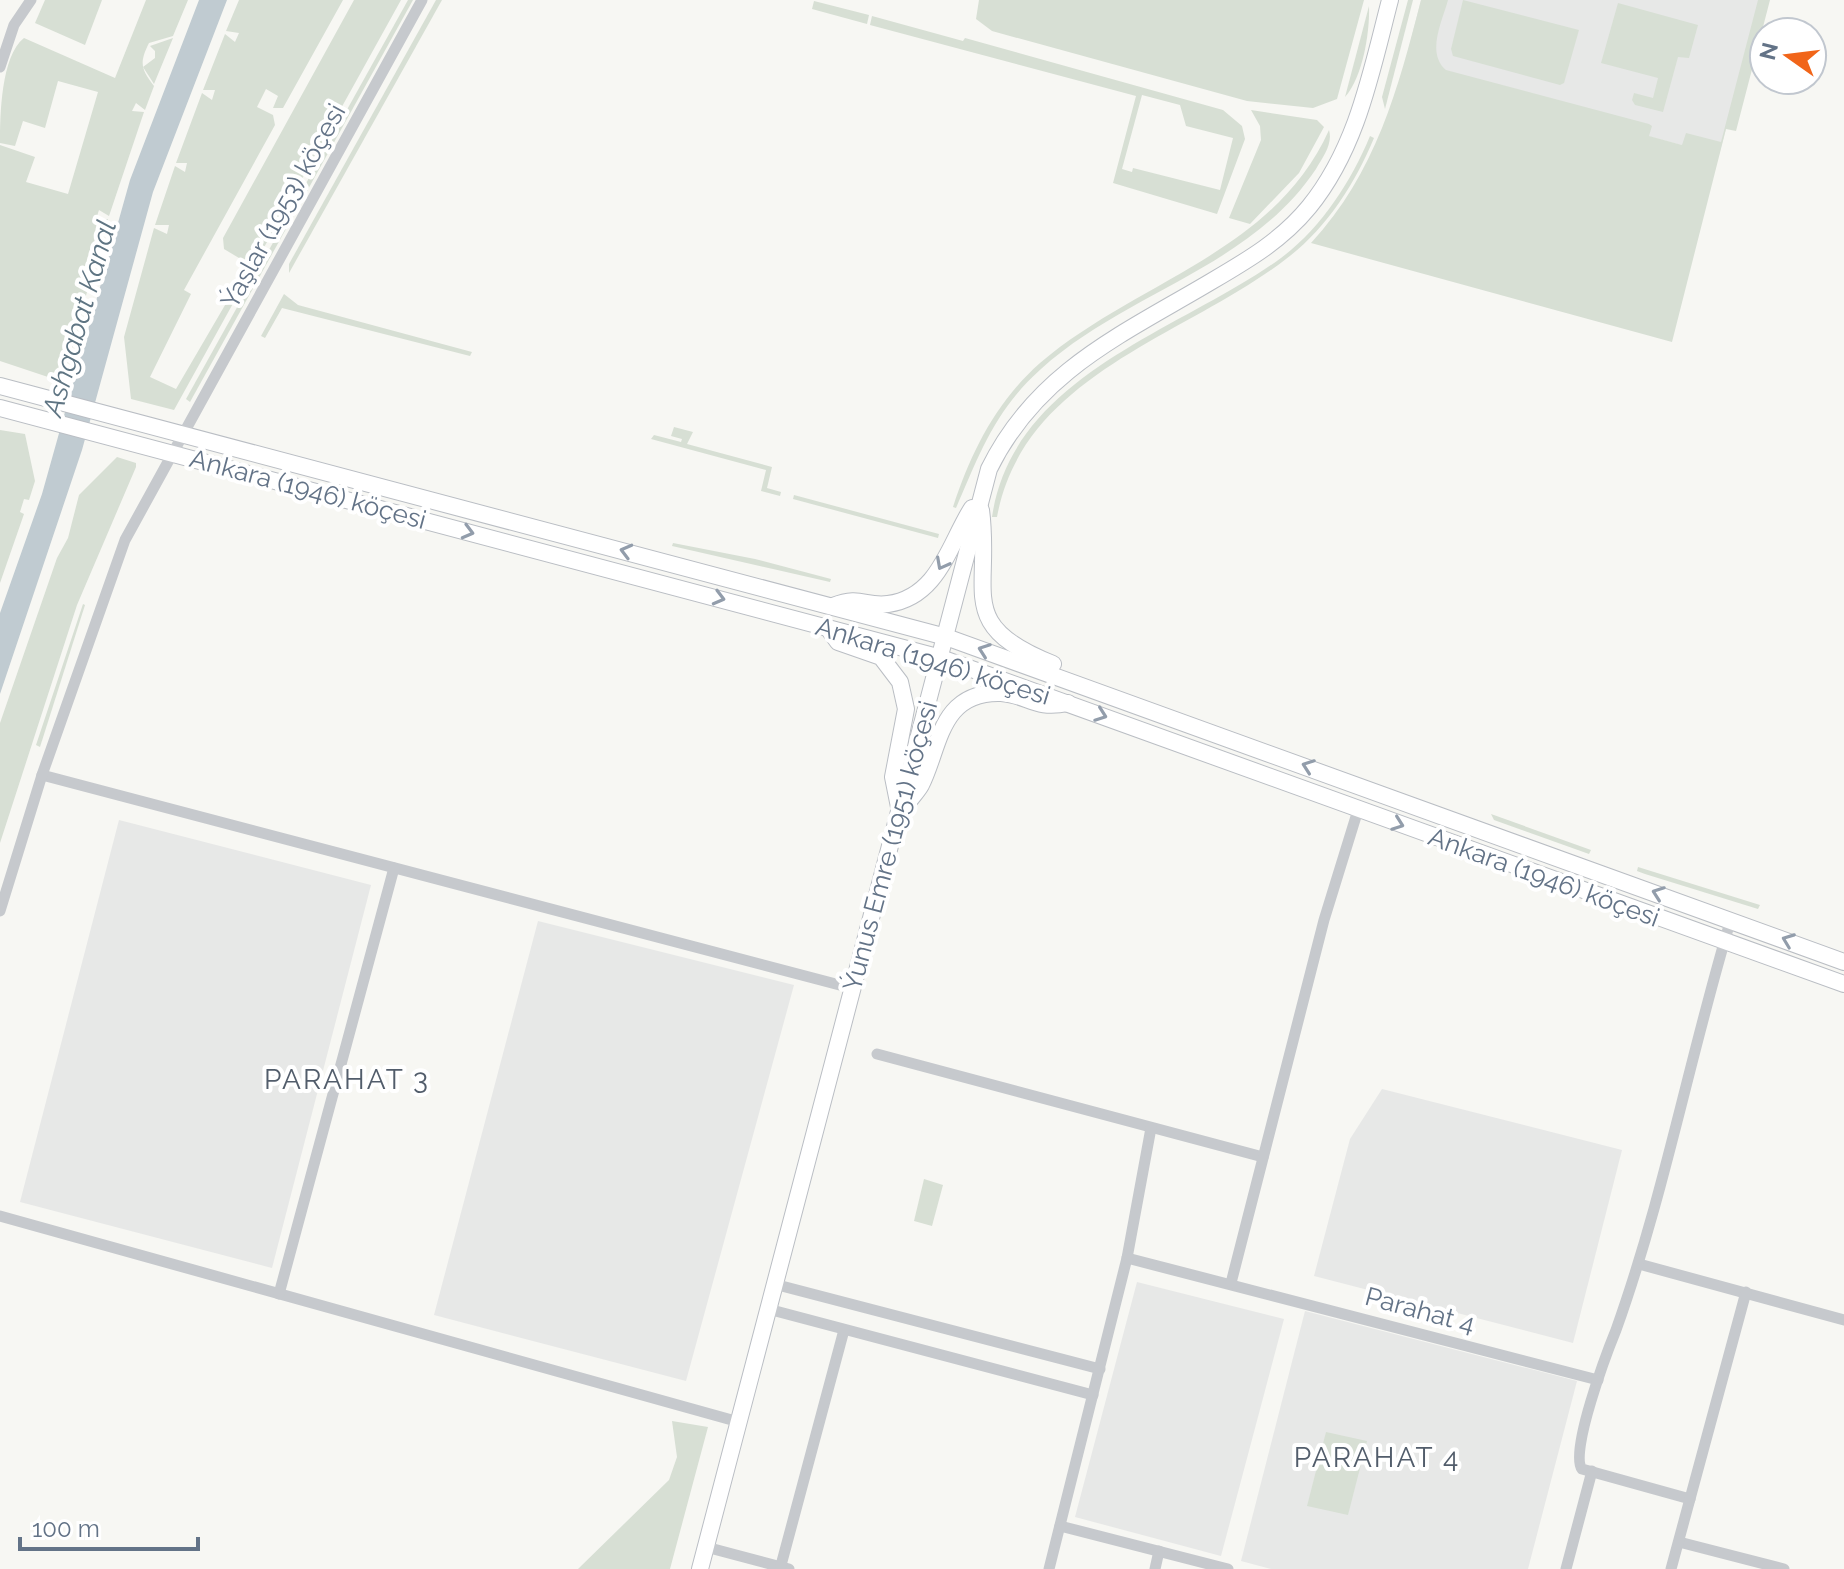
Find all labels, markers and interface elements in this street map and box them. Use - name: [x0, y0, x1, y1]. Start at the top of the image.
- north arrow: [1748, 16, 1828, 96]
- text: N: [1754, 40, 1783, 62]
- street label: Ýaşlar (1953) köçesi: [214, 99, 352, 313]
- water label: Ashgabat Kanal: [35, 216, 123, 422]
- street label: Ankara (1946) köçesi: [187, 443, 429, 535]
- one-way arrow: [460, 522, 474, 539]
- one-way arrow: [619, 543, 633, 560]
- one-way arrow: [936, 556, 951, 571]
- one-way arrow: [712, 589, 725, 606]
- street label: Ankara (1946) köçesi: [812, 611, 1054, 711]
- one-way arrow: [978, 644, 992, 660]
- street label: Ýunus Emre (1951) köçesi: [837, 698, 943, 994]
- one-way arrow: [1093, 705, 1107, 722]
- one-way arrow: [1302, 759, 1316, 776]
- one-way arrow: [1390, 814, 1404, 831]
- street label: Ankara (1946) köçesi: [1424, 821, 1664, 933]
- one-way arrow: [1652, 886, 1666, 902]
- one-way arrow: [1782, 933, 1796, 950]
- district label: PARAHAT 3: [264, 1063, 430, 1096]
- street label: Parahat 4: [1362, 1281, 1478, 1339]
- district label: PARAHAT 4: [1294, 1441, 1460, 1474]
- scale bar: [20, 1501, 198, 1551]
- text: 100 m: [32, 1514, 100, 1543]

